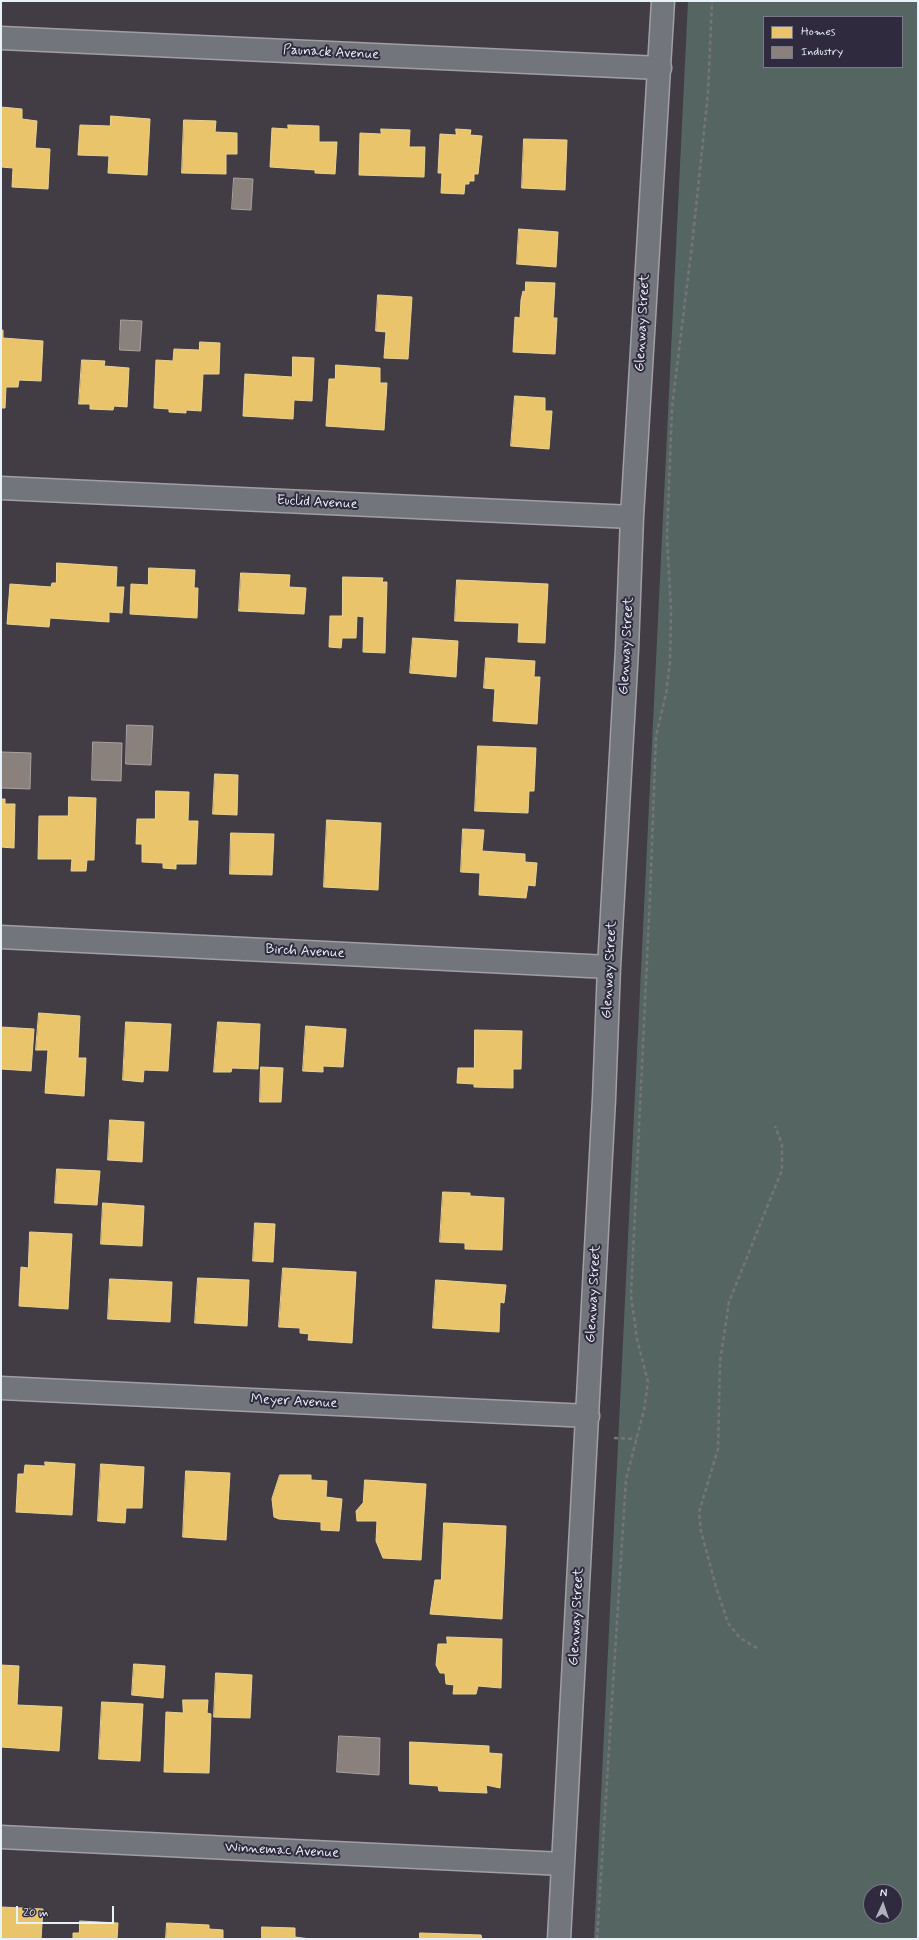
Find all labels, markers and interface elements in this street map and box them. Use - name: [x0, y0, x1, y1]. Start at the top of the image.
- legend: [763, 16, 903, 68]
- text: Homes: [801, 24, 836, 40]
- street label: Paunack Avenue: [282, 42, 380, 64]
- text: Industry: [801, 44, 843, 60]
- street label: Glenway Street: [632, 274, 654, 372]
- street label: Euclid Avenue: [276, 492, 358, 514]
- street label: Glenway Street: [616, 597, 638, 695]
- street label: Glenway Street: [599, 921, 621, 1019]
- street label: Birch Avenue: [265, 942, 345, 962]
- street label: Glenway Street: [583, 1245, 605, 1343]
- street label: Meyer Avenue: [250, 1391, 338, 1413]
- street label: Glenway Street: [566, 1568, 588, 1666]
- street label: Winnemac Avenue: [225, 1840, 339, 1862]
- north arrow: [863, 1884, 903, 1924]
- text: N: [880, 1886, 888, 1900]
- scale bar: [18, 1898, 116, 1924]
- text: 20 m: [23, 1905, 49, 1921]

